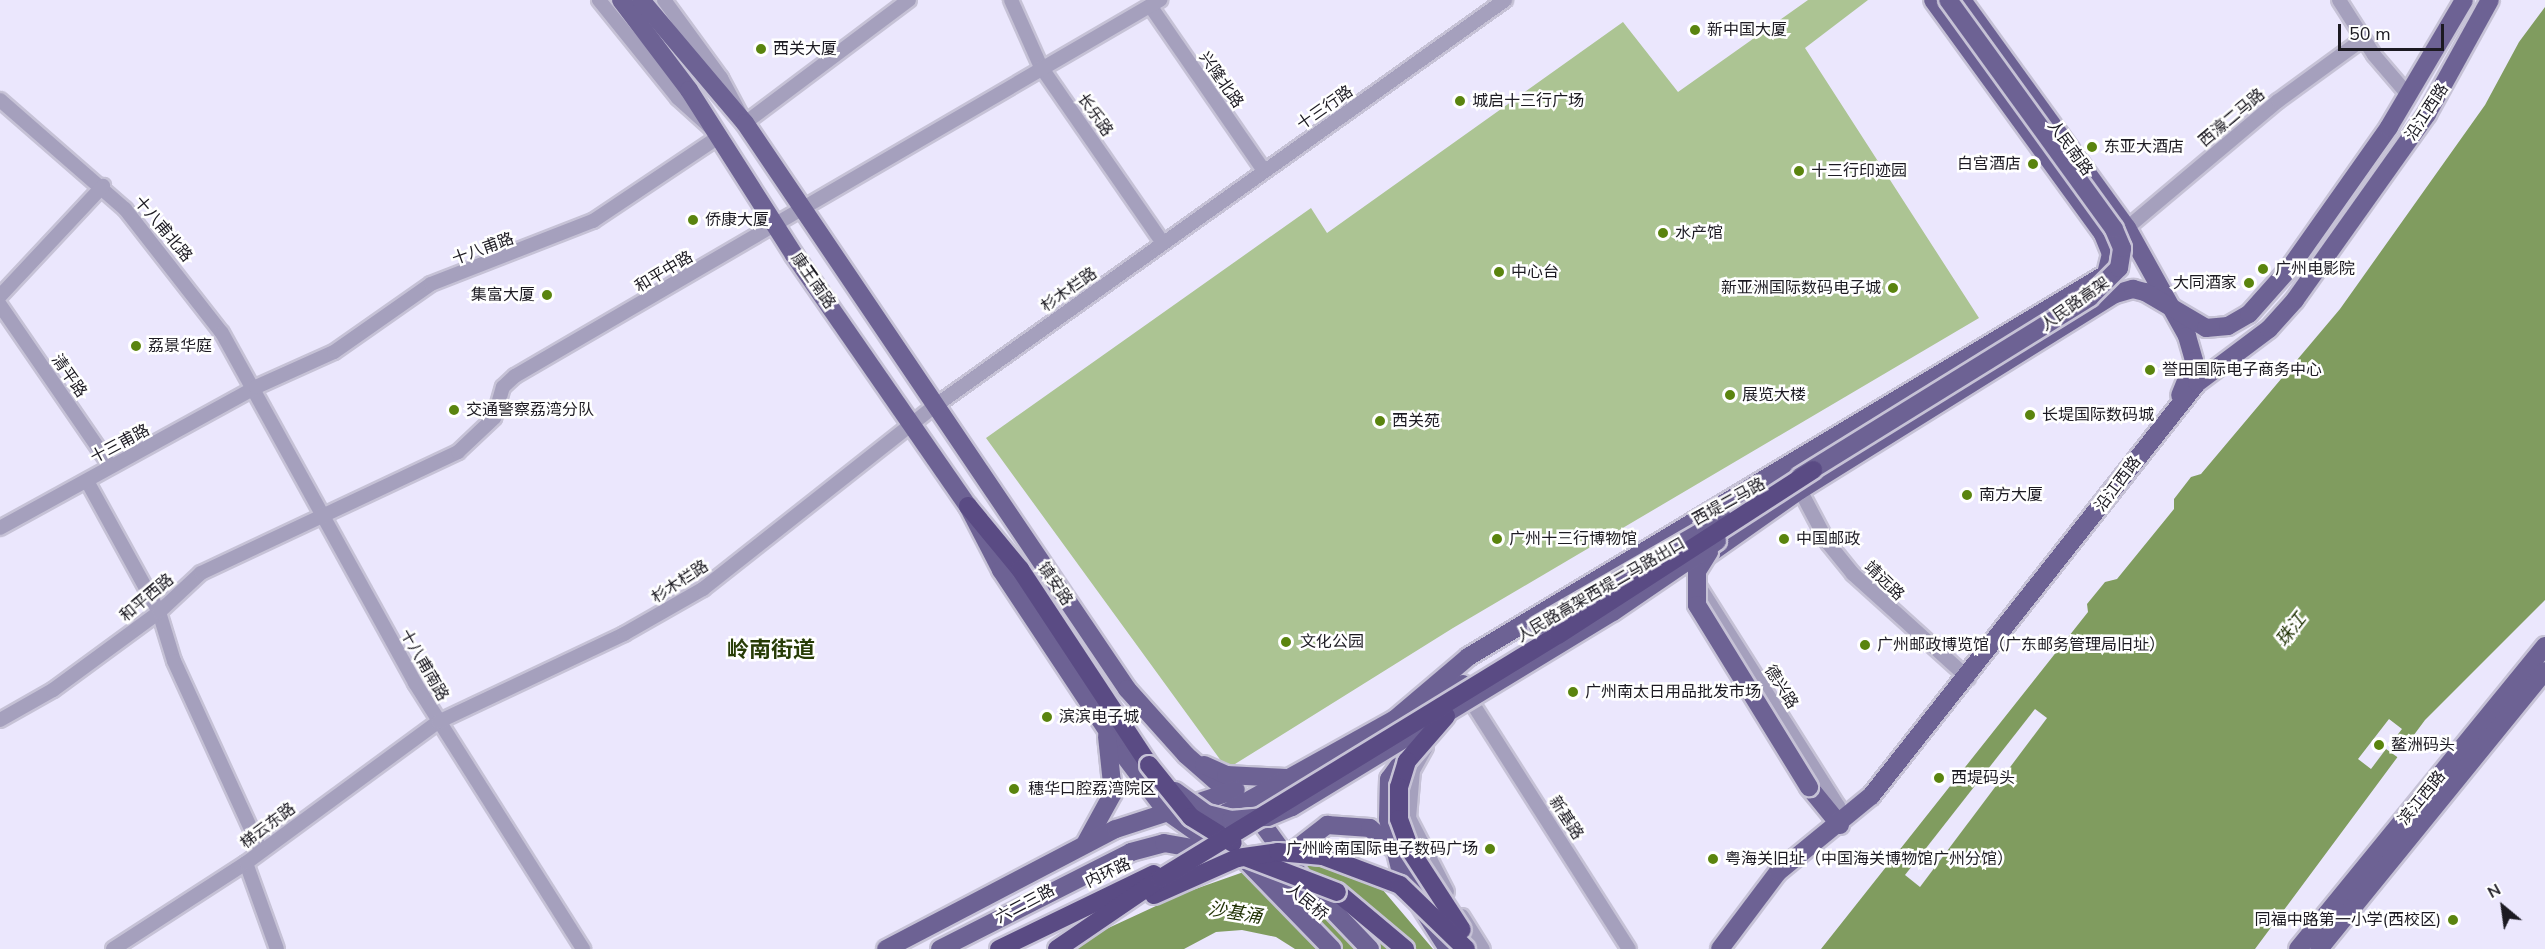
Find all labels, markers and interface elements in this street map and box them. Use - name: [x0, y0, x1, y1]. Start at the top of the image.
- scale bar: [2341, 12, 2448, 50]
- place label: 新中国大厦: [1707, 20, 1787, 40]
- text: 50 m: [2349, 22, 2391, 46]
- marker: 新中国大厦: [1688, 23, 1702, 37]
- place label: 西关大厦: [773, 39, 837, 59]
- marker: 西关大厦: [754, 42, 768, 56]
- street label: 兴隆北路: [1195, 48, 1247, 112]
- street label: 沿江西路: [2402, 80, 2452, 144]
- street label: 十三行路: [1293, 82, 1357, 134]
- street label: 西濠二马路: [2195, 85, 2269, 151]
- street label: 长乐路: [1073, 90, 1117, 140]
- place label: 城启十三行广场: [1472, 91, 1584, 111]
- marker: 城启十三行广场: [1453, 94, 1467, 108]
- street label: 人民南路: [2043, 116, 2097, 180]
- place label: 东亚大酒店: [2104, 137, 2184, 157]
- marker: 东亚大酒店: [2085, 140, 2099, 154]
- place label: 白宫酒店: [1957, 154, 2021, 174]
- marker: 白宫酒店: [2026, 157, 2040, 171]
- place label: 十三行印迹园: [1811, 161, 1907, 181]
- marker: 十三行印迹园: [1792, 164, 1806, 178]
- street label: 十八甫北路: [130, 192, 196, 266]
- place label: 侨康大厦: [705, 210, 769, 230]
- marker: 侨康大厦: [686, 213, 700, 227]
- place label: 水产馆: [1675, 223, 1723, 243]
- marker: 水产馆: [1656, 226, 1670, 240]
- street label: 十八甫路: [450, 229, 516, 269]
- street label: 和平中路: [632, 247, 696, 297]
- street label: 康王南路: [787, 249, 839, 313]
- place label: 广州电影院: [2275, 259, 2355, 279]
- place label: 中心台: [1511, 262, 1559, 282]
- marker: 广州电影院: [2256, 262, 2270, 276]
- street label: 杉木栏路: [1037, 264, 1101, 316]
- marker: 中心台: [1492, 265, 1506, 279]
- street label: 人民路高架: [2037, 273, 2113, 335]
- place label: 大同酒家: [2173, 273, 2237, 293]
- marker: 大同酒家: [2242, 276, 2256, 290]
- place label: 新亚洲国际数码电子城: [1721, 278, 1881, 298]
- marker: 新亚洲国际数码电子城: [1886, 281, 1900, 295]
- place label: 集富大厦: [471, 285, 535, 305]
- marker: 集富大厦: [540, 288, 554, 302]
- place label: 荔景华庭: [148, 336, 212, 356]
- marker: 荔景华庭: [129, 339, 143, 353]
- street label: 清平路: [47, 351, 91, 401]
- place label: 誉田国际电子商务中心: [2162, 360, 2322, 380]
- marker: 誉田国际电子商务中心: [2143, 363, 2157, 377]
- place label: 展览大楼: [1742, 385, 1806, 405]
- marker: 展览大楼: [1723, 388, 1737, 402]
- place label: 交通警察荔湾分队: [466, 400, 594, 420]
- marker: 交通警察荔湾分队: [447, 403, 461, 417]
- place label: 长堤国际数码城: [2042, 405, 2154, 425]
- marker: 长堤国际数码城: [2023, 408, 2037, 422]
- place label: 西关苑: [1392, 411, 1440, 431]
- marker: 西关苑: [1373, 414, 1387, 428]
- street label: 十三甫路: [87, 421, 153, 467]
- street label: 沿江西路: [2091, 453, 2145, 515]
- street label: 西堤二马路: [1689, 474, 1769, 530]
- place label: 南方大厦: [1979, 485, 2043, 505]
- marker: 南方大厦: [1960, 488, 1974, 502]
- place label: 广州十三行博物馆: [1509, 529, 1637, 549]
- place label: 中国邮政: [1796, 529, 1860, 549]
- marker: 广州十三行博物馆: [1490, 532, 1504, 546]
- marker: 中国邮政: [1777, 532, 1791, 546]
- street label: 人民路高架西堤二马路出口: [1513, 534, 1689, 646]
- street label: 杉木栏路: [648, 557, 712, 607]
- street label: 靖远路: [1860, 557, 1908, 605]
- street label: 镇安路: [1034, 559, 1076, 609]
- street label: 和平西路: [116, 570, 178, 626]
- water label: 珠江: [2271, 609, 2311, 651]
- street label: 十八甫南路: [396, 626, 452, 704]
- place label: 文化公园: [1300, 632, 1364, 652]
- marker: 文化公园: [1277, 633, 1295, 651]
- place label: 广州邮政博览馆（广东邮务管理局旧址）: [1877, 635, 2165, 655]
- district label: 岭南街道: [727, 638, 815, 664]
- marker: 广州邮政博览馆（广东邮务管理局旧址）: [1858, 638, 1872, 652]
- street label: 德兴路: [1760, 662, 1802, 712]
- place label: 广州南太日用品批发市场: [1585, 682, 1761, 702]
- marker: 广州南太日用品批发市场: [1566, 685, 1580, 699]
- place label: 滨滨电子城: [1059, 707, 1139, 727]
- marker: 滨滨电子城: [1040, 710, 1054, 724]
- place label: 鳌洲码头: [2391, 735, 2455, 755]
- marker: 鳌洲码头: [2372, 738, 2386, 752]
- street label: 滨江西路: [2394, 767, 2450, 829]
- place label: 西堤码头: [1951, 768, 2015, 788]
- marker: 西堤码头: [1932, 771, 1946, 785]
- place label: 穗华口腔荔湾院区: [1028, 779, 1156, 799]
- marker: 穗华口腔荔湾院区: [1005, 780, 1023, 798]
- street label: 新基路: [1545, 793, 1587, 843]
- street label: 梯云东路: [237, 799, 299, 853]
- place label: 广州岭南国际电子数码广场: [1286, 839, 1478, 859]
- marker: 广州岭南国际电子数码广场: [1483, 842, 1497, 856]
- place label: 粤海关旧址（中国海关博物馆广州分馆）: [1725, 849, 2013, 869]
- marker: 粤海关旧址（中国海关博物馆广州分馆）: [1706, 852, 1720, 866]
- street label: 内环路: [1082, 854, 1134, 892]
- north arrow: [2473, 877, 2533, 937]
- street label: 人民桥: [1282, 879, 1332, 925]
- text: N: [2484, 879, 2505, 904]
- street label: 六二三路: [992, 881, 1058, 927]
- water label: 沙基涌: [1207, 898, 1263, 928]
- place label: 同福中路第一小学(西校区): [2255, 910, 2441, 930]
- marker: 同福中路第一小学(西校区): [2446, 913, 2460, 927]

